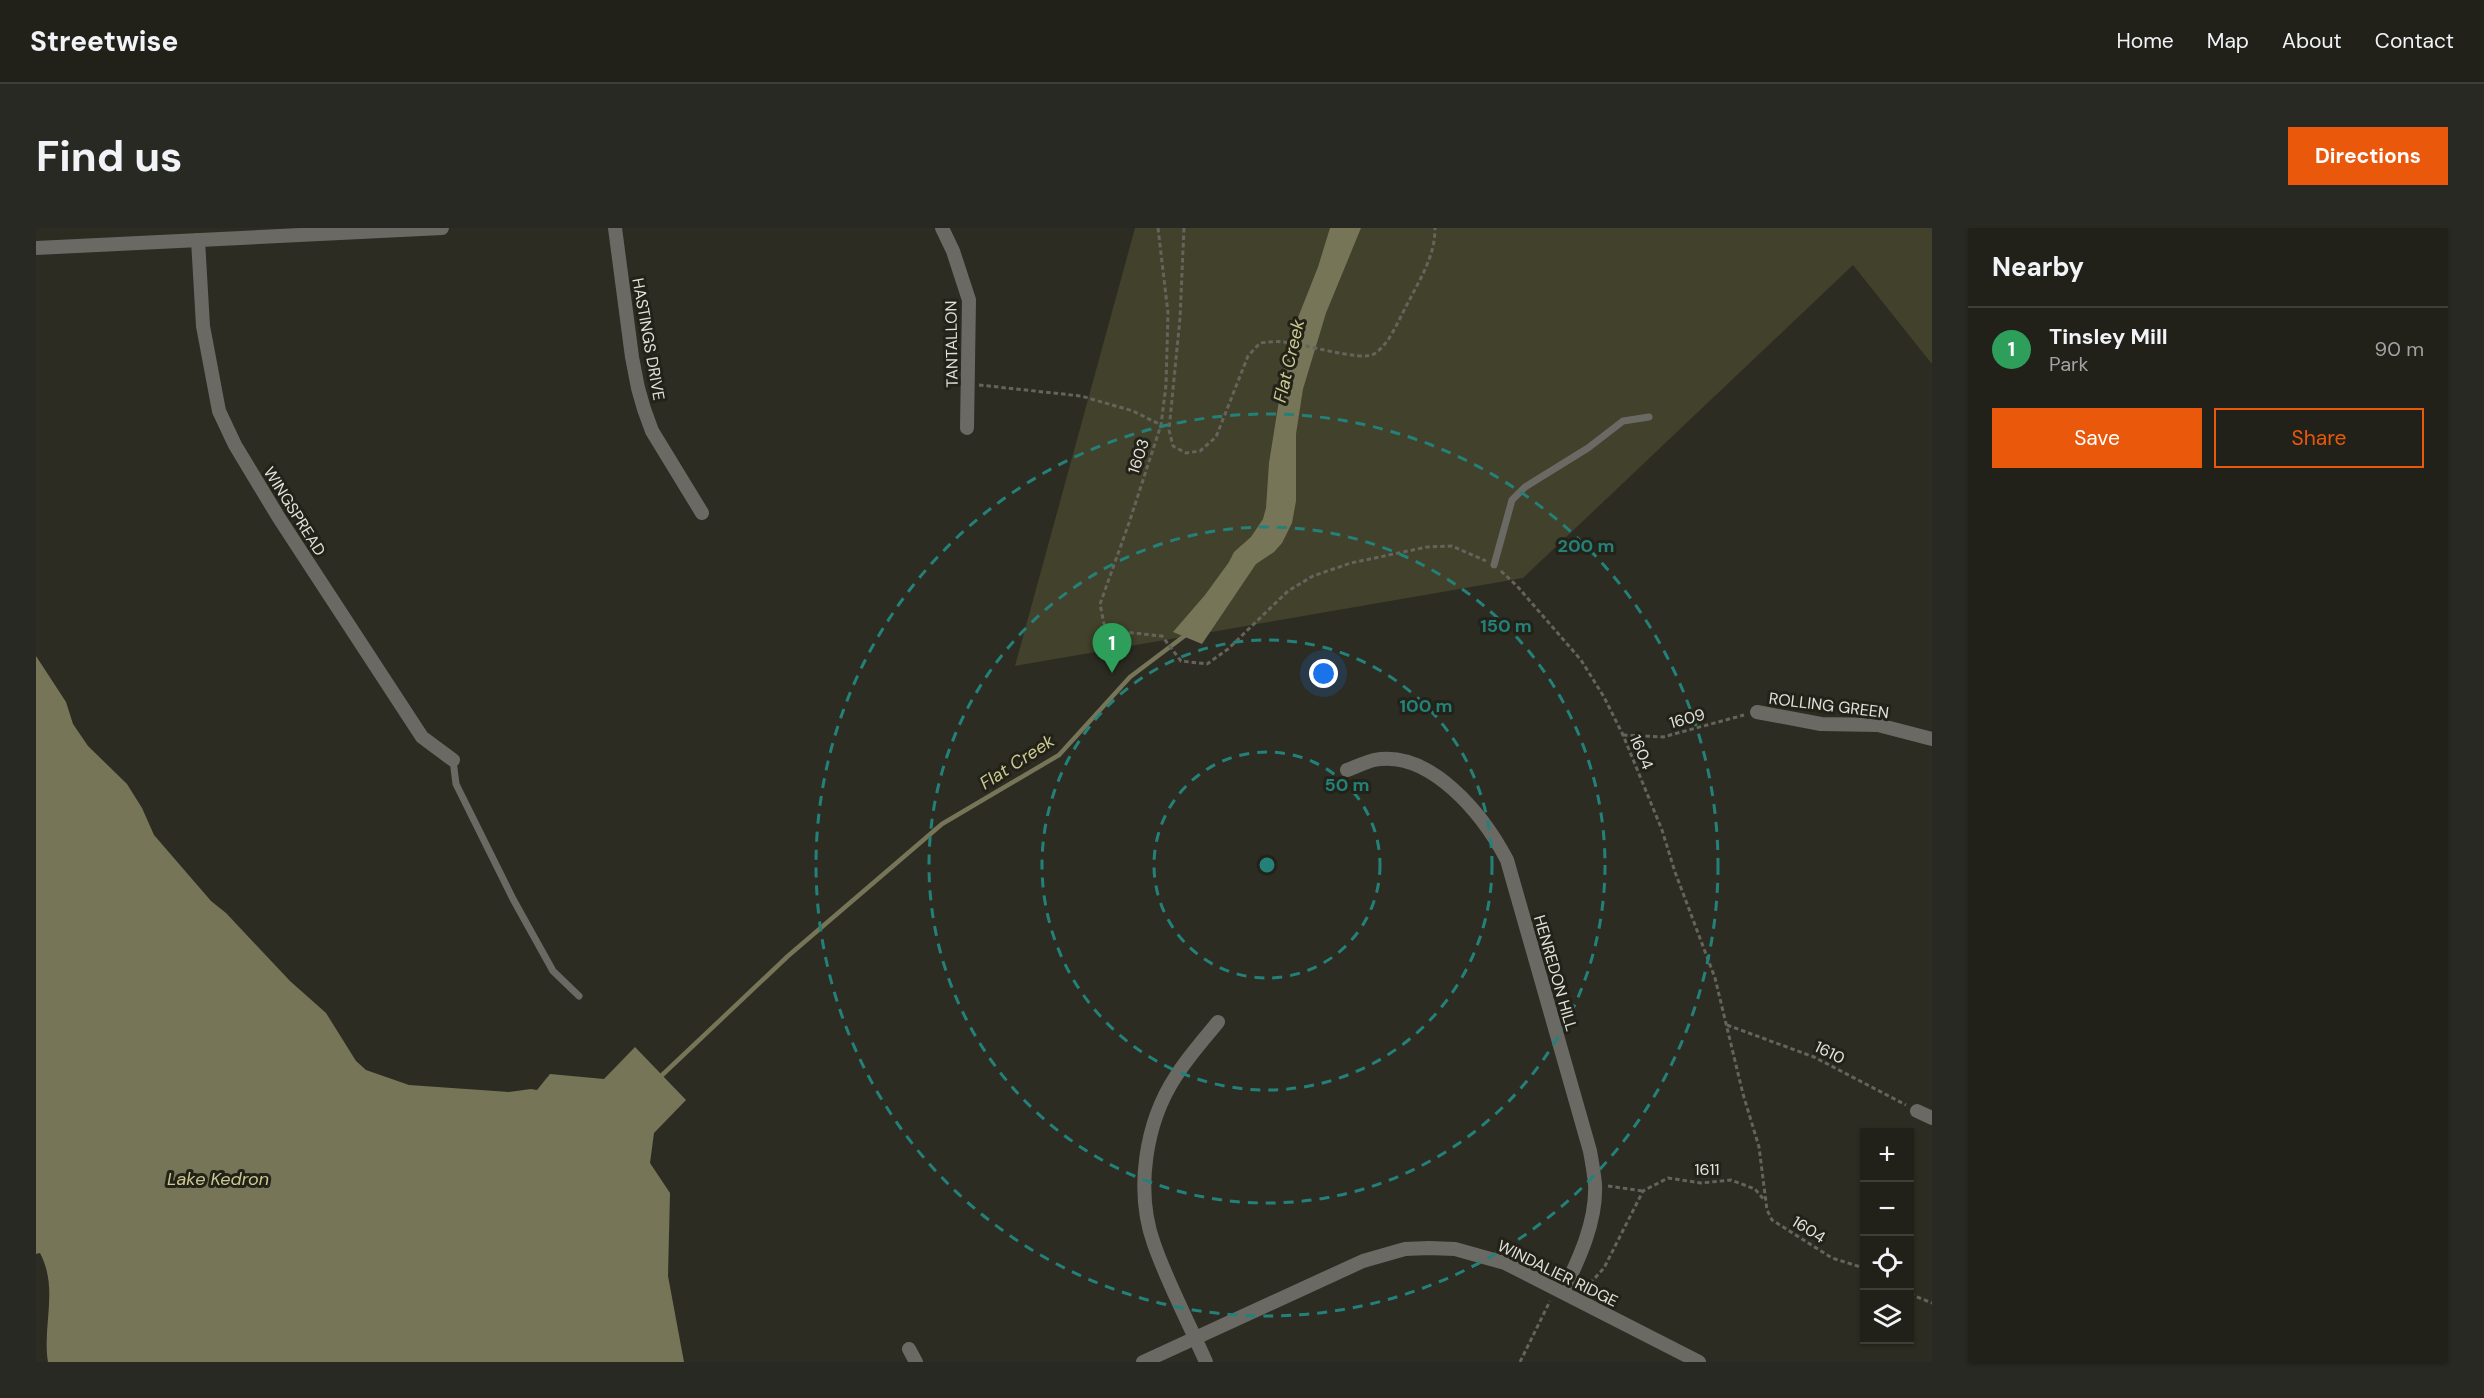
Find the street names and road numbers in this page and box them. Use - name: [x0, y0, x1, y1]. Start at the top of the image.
- street label: HASTINGS DRIVE: [627, 276, 670, 402]
- street label: TANTALLON: [940, 300, 963, 388]
- street label: 1603: [1123, 436, 1154, 476]
- street label: WINGSPREAD: [259, 463, 330, 560]
- street label: ROLLING GREEN: [1768, 688, 1890, 723]
- street label: 1609: [1667, 704, 1707, 733]
- street label: 1604: [1625, 732, 1658, 773]
- street label: HENREDON HILL: [1529, 913, 1582, 1034]
- street label: 1610: [1811, 1036, 1848, 1069]
- street label: 1611: [1694, 1159, 1720, 1180]
- street label: 1604: [1788, 1211, 1830, 1248]
- street label: WINDALIER RIDGE: [1494, 1235, 1621, 1312]

